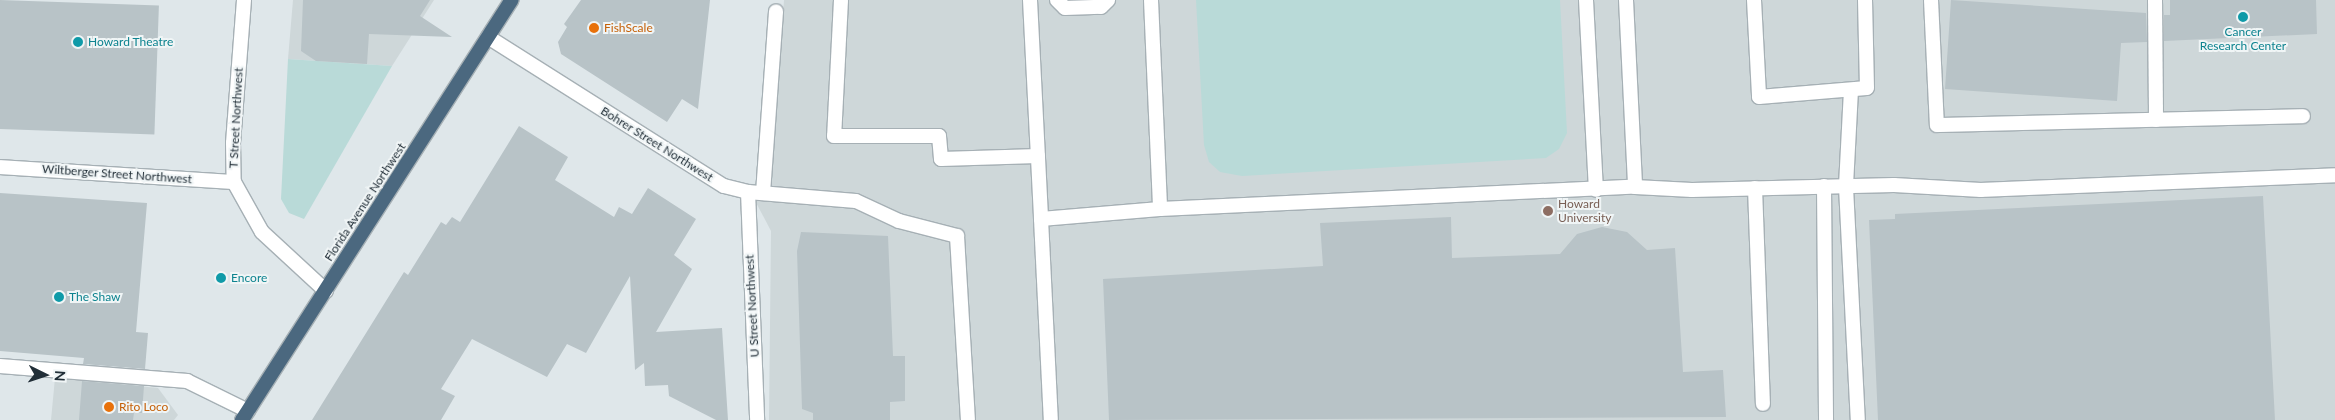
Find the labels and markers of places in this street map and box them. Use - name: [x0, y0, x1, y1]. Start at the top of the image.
- marker: Cancer Research Center: [2237, 11, 2249, 23]
- place label: FishScale: [604, 21, 653, 35]
- marker: FishScale: [588, 22, 600, 34]
- place label: Cancer Research Center: [2200, 25, 2286, 53]
- place label: Howard Theatre: [88, 35, 174, 49]
- marker: Howard Theatre: [72, 36, 84, 48]
- place label: Howard University: [1558, 197, 1611, 225]
- marker: Howard University: [1542, 205, 1554, 217]
- place label: Encore: [231, 271, 267, 285]
- marker: Encore: [215, 272, 227, 284]
- place label: The Shaw: [69, 290, 121, 304]
- marker: The Shaw: [53, 291, 65, 303]
- place label: Rito Loco: [119, 400, 168, 414]
- marker: Rito Loco: [103, 401, 115, 413]

